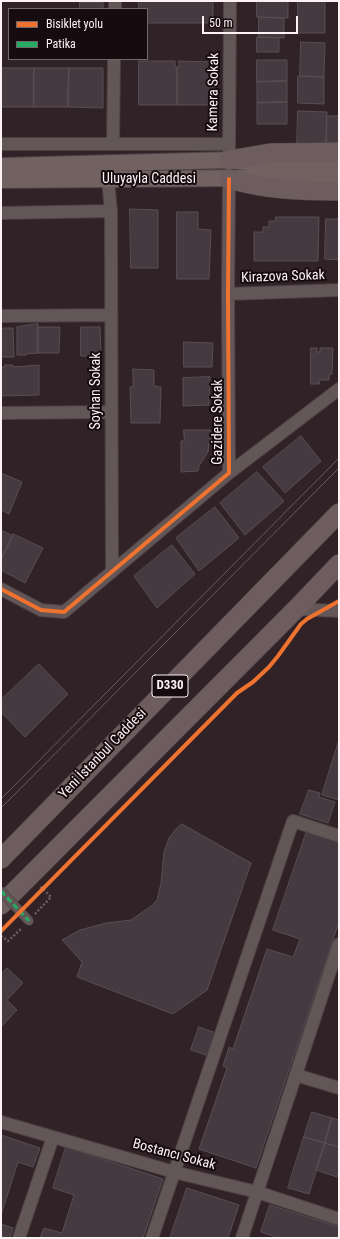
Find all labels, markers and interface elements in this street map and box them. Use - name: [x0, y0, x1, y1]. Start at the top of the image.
- legend: [8, 8, 148, 60]
- scale bar: [204, 8, 300, 34]
- text: 50 m: [209, 16, 233, 30]
- text: Bisiklet yolu: [46, 17, 103, 31]
- text: Patika: [46, 37, 76, 51]
- street label: Kamera Sokak: [205, 52, 223, 132]
- street label: Uluyayla Caddesi: [102, 171, 196, 187]
- street label: Kirazova Sokak: [241, 267, 325, 287]
- street label: Soyhan Sokak: [88, 352, 104, 430]
- street label: Gazidere Sokak: [210, 379, 226, 465]
- road number: D330: [152, 675, 188, 697]
- street label: Yeni İstanbul Caddesi: [56, 705, 150, 803]
- street label: Bostancı Sokak: [131, 1136, 217, 1174]

